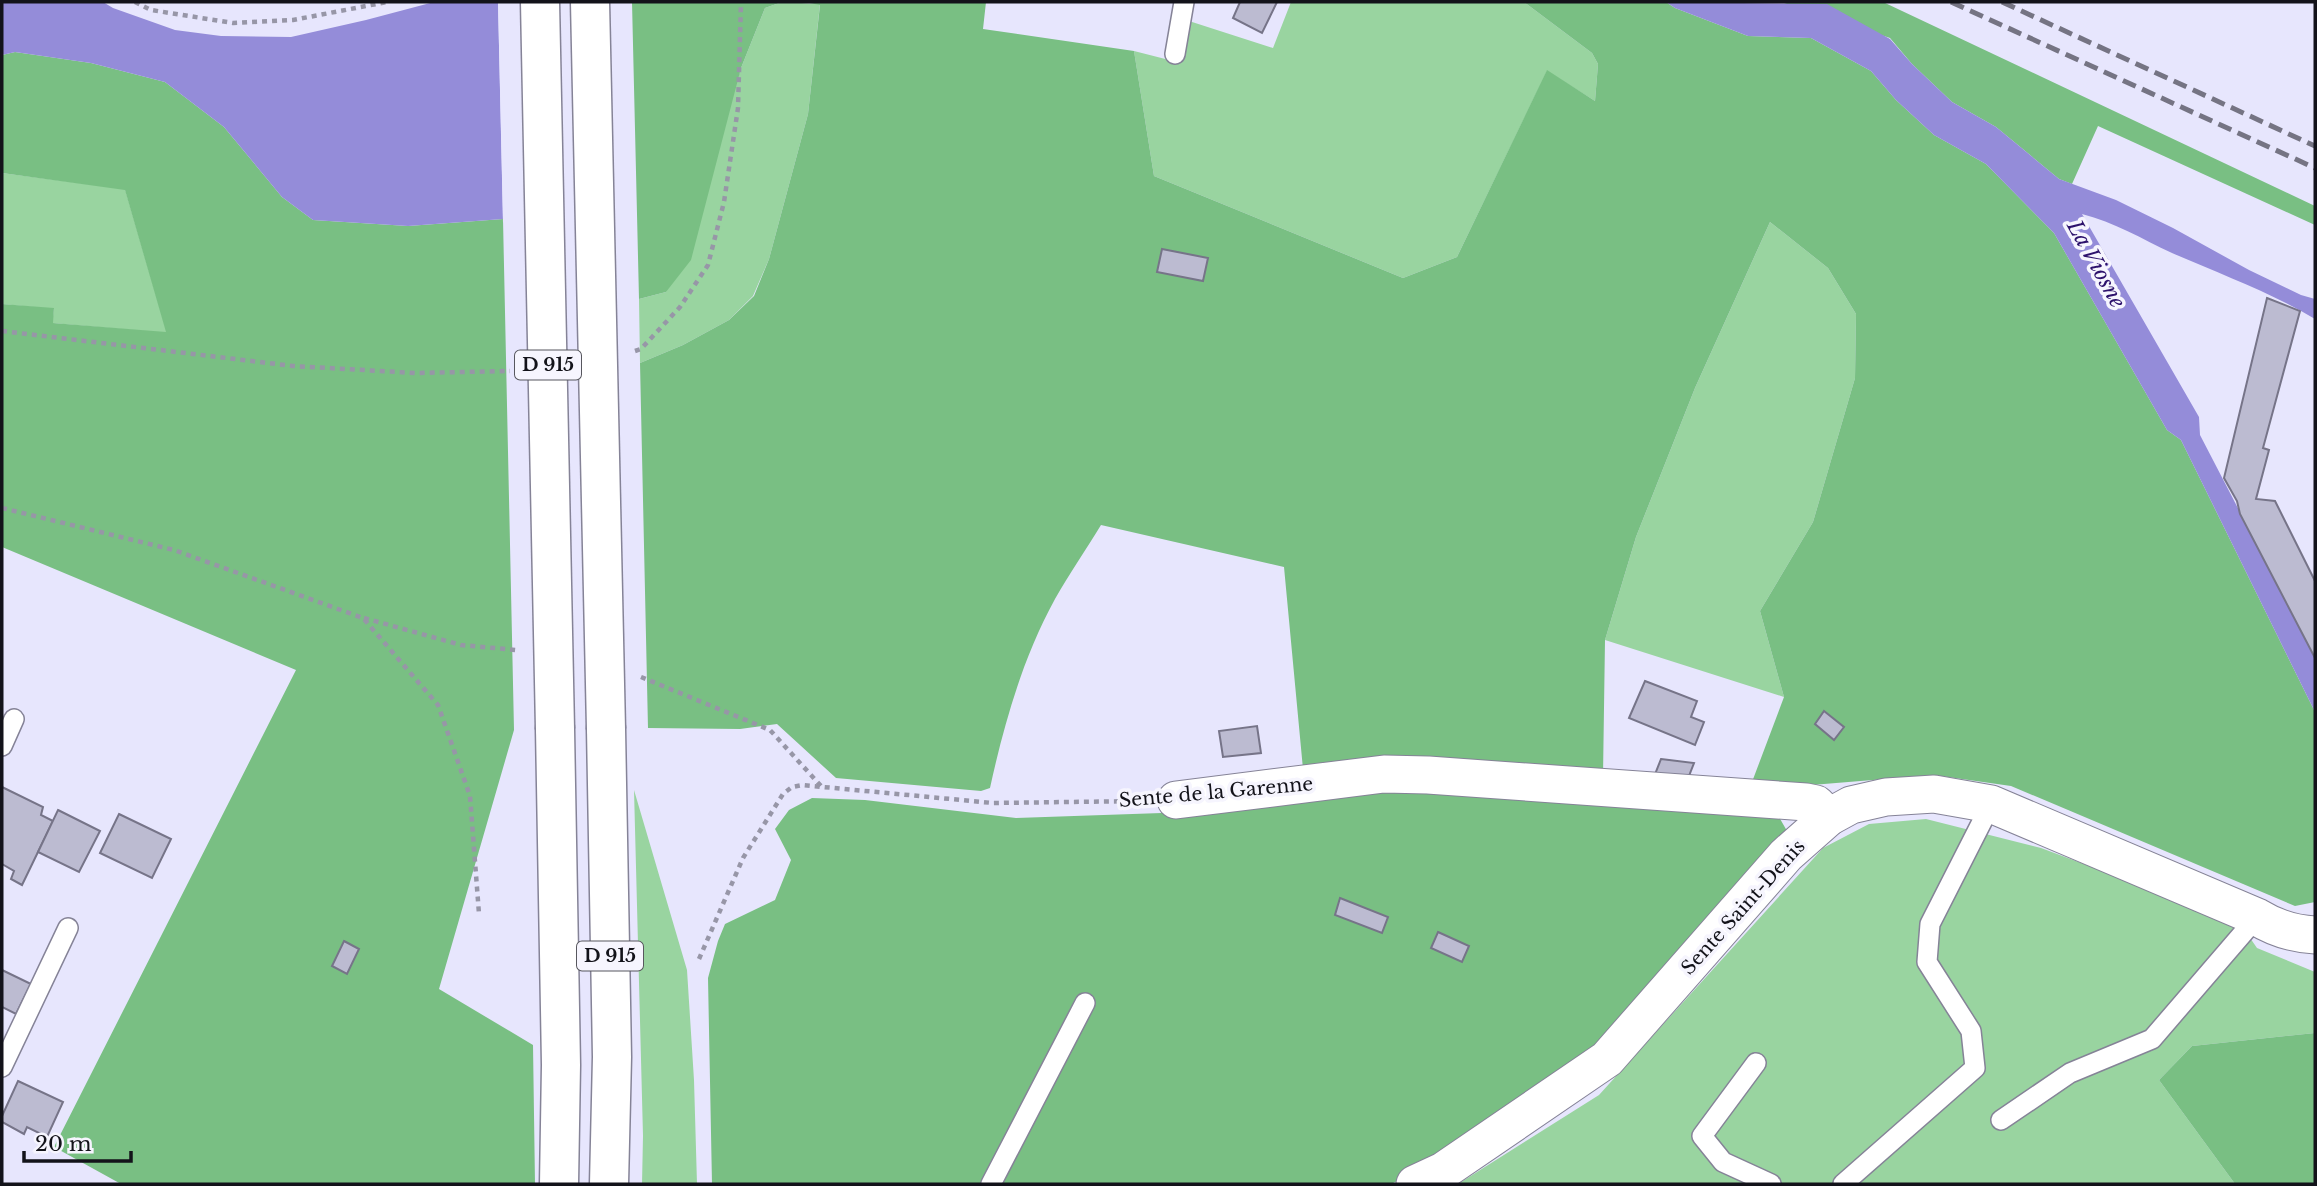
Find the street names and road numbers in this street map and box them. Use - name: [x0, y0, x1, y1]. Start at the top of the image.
- road number: D 915: [515, 351, 581, 380]
- street label: Sente de la Garenne: [1118, 772, 1314, 812]
- street label: Sente Saint-Denis: [1676, 835, 1810, 979]
- road number: D 915: [577, 942, 643, 971]

